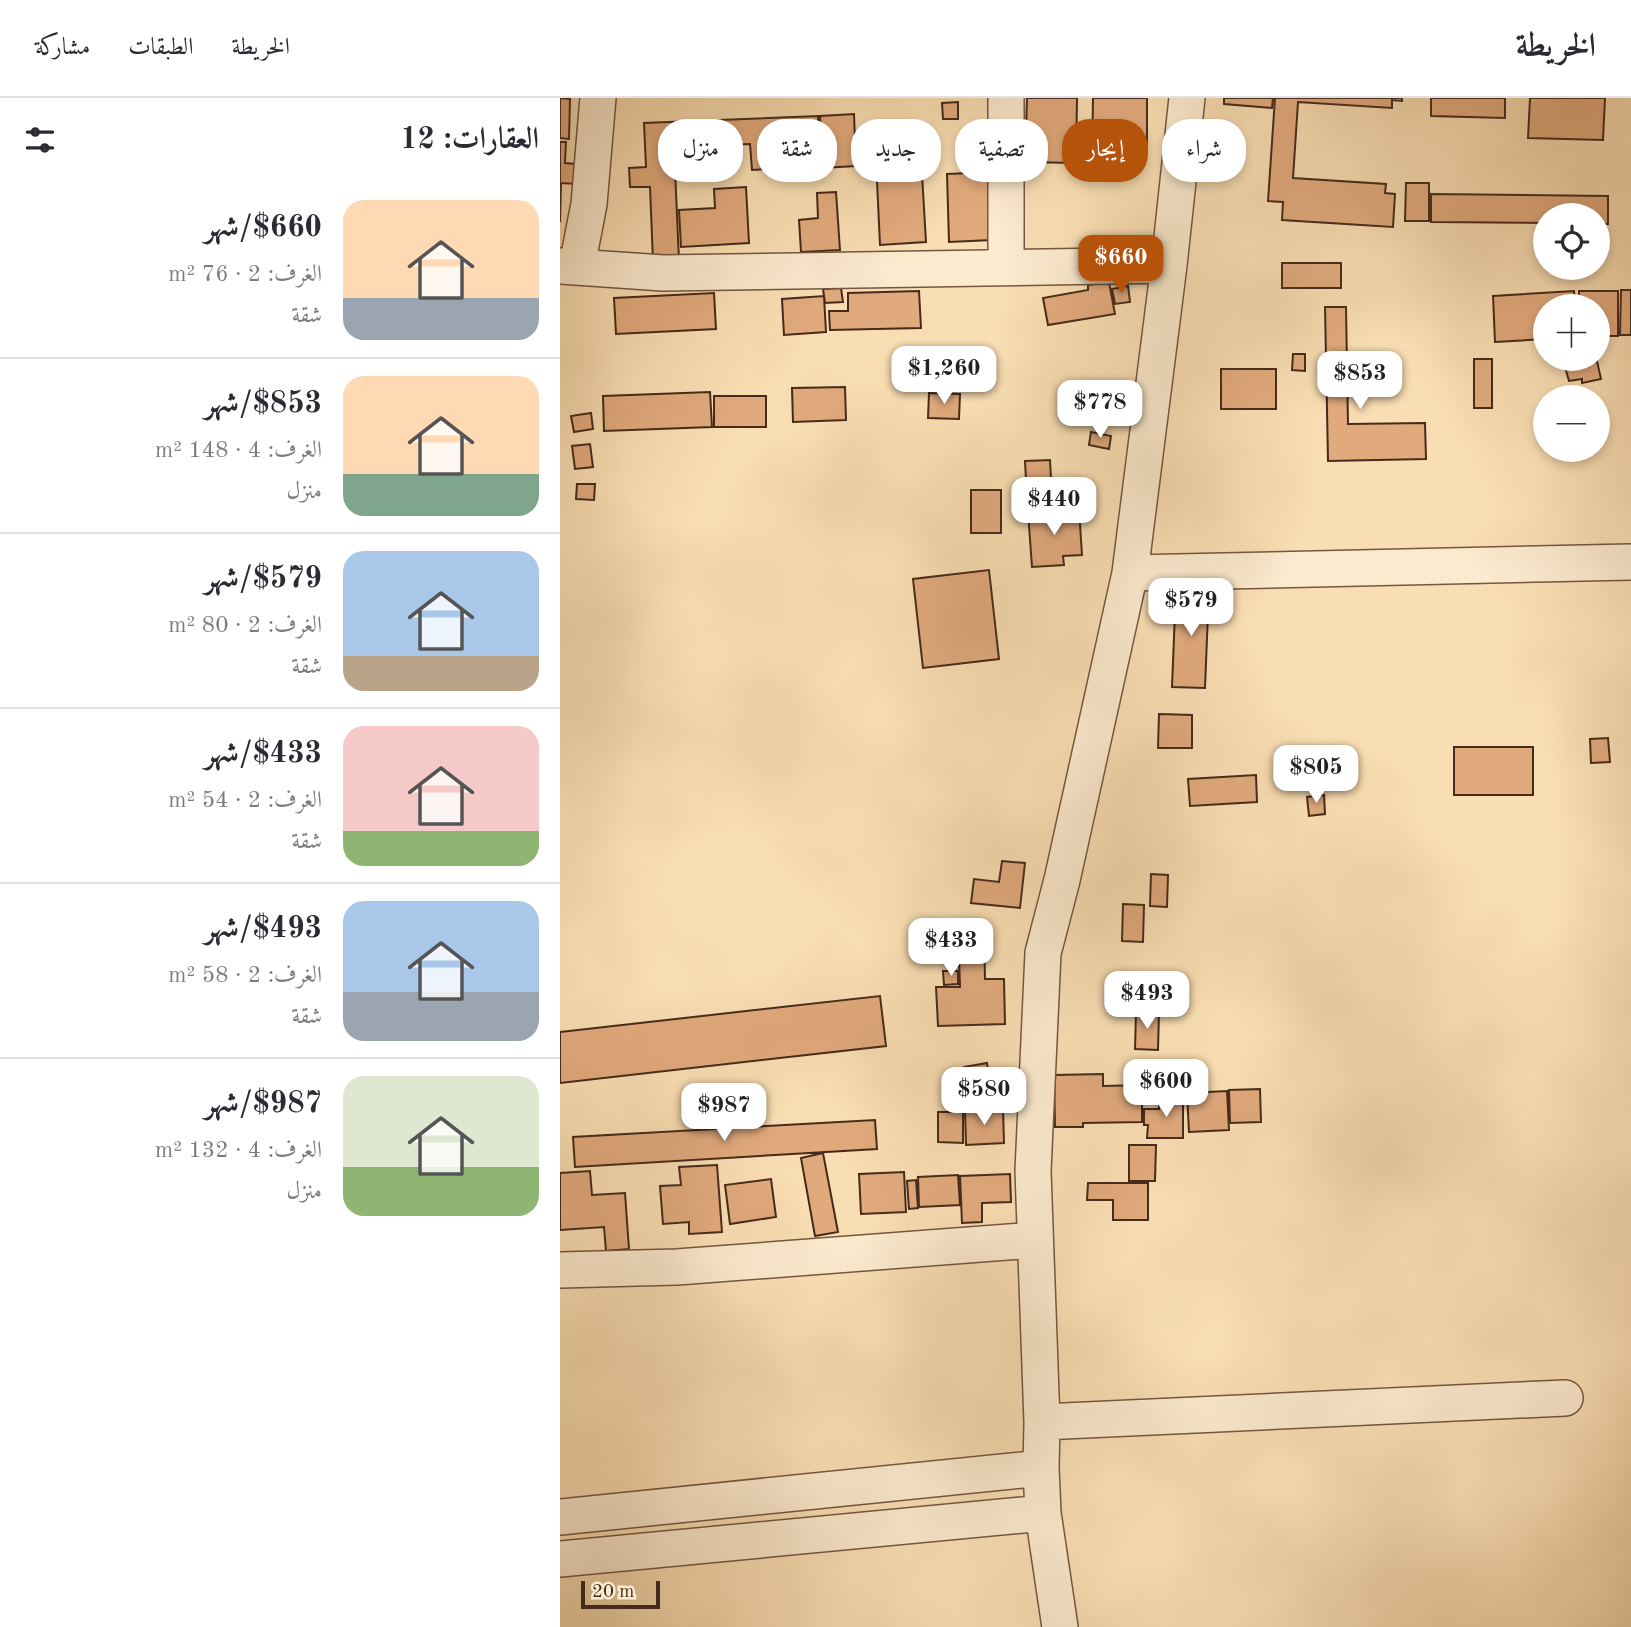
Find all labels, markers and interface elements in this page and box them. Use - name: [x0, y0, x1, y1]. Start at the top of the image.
- text: الخريطة: [1516, 31, 1596, 64]
- text: مشاركة: [35, 36, 90, 60]
- text: الطبقات: [128, 36, 194, 60]
- text: الخريطة: [232, 36, 290, 60]
- chip: منزل: [658, 119, 743, 182]
- chip: شقة: [757, 119, 837, 182]
- chip: جديد: [851, 119, 941, 182]
- chip: تصفية: [955, 119, 1048, 182]
- chip: إيجار: [1062, 119, 1148, 182]
- chip: شراء: [1162, 119, 1246, 182]
- icon: filters: [21, 121, 59, 159]
- text: العقارات: 12: [400, 125, 539, 155]
- map controls: [1533, 203, 1610, 462]
- button: locate: [1533, 203, 1610, 280]
- text: $660/شهر: [204, 213, 322, 243]
- icon: home: [399, 228, 483, 312]
- pin: $660: [1080, 236, 1162, 295]
- text: $660: [1094, 246, 1148, 269]
- text: الغرف: 2 · 76 m²: [168, 263, 322, 286]
- button: +: [1533, 294, 1610, 371]
- text: شقة: [292, 304, 322, 327]
- pin: $1,260: [887, 346, 1001, 406]
- pin: $853: [1319, 352, 1401, 411]
- text: $1,260: [907, 357, 981, 380]
- text: $853: [1333, 362, 1387, 385]
- pin: $778: [1059, 380, 1141, 440]
- button: −: [1533, 385, 1610, 462]
- text: $853/شهر: [204, 389, 322, 419]
- text: $778: [1073, 391, 1127, 414]
- icon: home: [399, 404, 483, 488]
- text: الغرف: 4 · 148 m²: [155, 439, 322, 462]
- pin: $440: [1013, 478, 1095, 537]
- text: منزل: [287, 480, 322, 503]
- text: $440: [1027, 488, 1081, 511]
- text: $579/شهر: [204, 564, 322, 594]
- pin: $579: [1150, 578, 1232, 638]
- icon: home: [399, 579, 483, 663]
- text: $579: [1164, 589, 1218, 612]
- text: الغرف: 2 · 80 m²: [168, 614, 322, 637]
- text: شقة: [292, 655, 322, 678]
- text: $433/شهر: [204, 739, 322, 769]
- pin: $805: [1275, 746, 1357, 805]
- icon: home: [399, 754, 483, 838]
- text: $805: [1289, 756, 1343, 779]
- text: الغرف: 2 · 54 m²: [168, 789, 322, 812]
- text: شقة: [292, 830, 322, 853]
- text: $493/شهر: [204, 914, 322, 944]
- pin: $433: [910, 918, 992, 978]
- icon: home: [399, 929, 483, 1013]
- text: $433: [924, 929, 978, 952]
- text: الغرف: 2 · 58 m²: [168, 964, 322, 987]
- pin: $493: [1106, 972, 1188, 1031]
- text: $493: [1120, 982, 1174, 1005]
- text: شقة: [292, 1005, 322, 1028]
- pin: $600: [1125, 1060, 1207, 1119]
- pin: $580: [943, 1068, 1025, 1127]
- text: $600: [1139, 1070, 1193, 1093]
- text: $580: [957, 1078, 1011, 1101]
- pin: $987: [683, 1084, 765, 1143]
- text: $987/شهر: [204, 1089, 322, 1119]
- text: $987: [697, 1094, 751, 1117]
- icon: home: [399, 1104, 483, 1188]
- text: الغرف: 4 · 132 m²: [155, 1139, 322, 1162]
- text: منزل: [287, 1180, 322, 1203]
- scale bar: [581, 1578, 660, 1610]
- text: 20 m: [592, 1583, 634, 1602]

